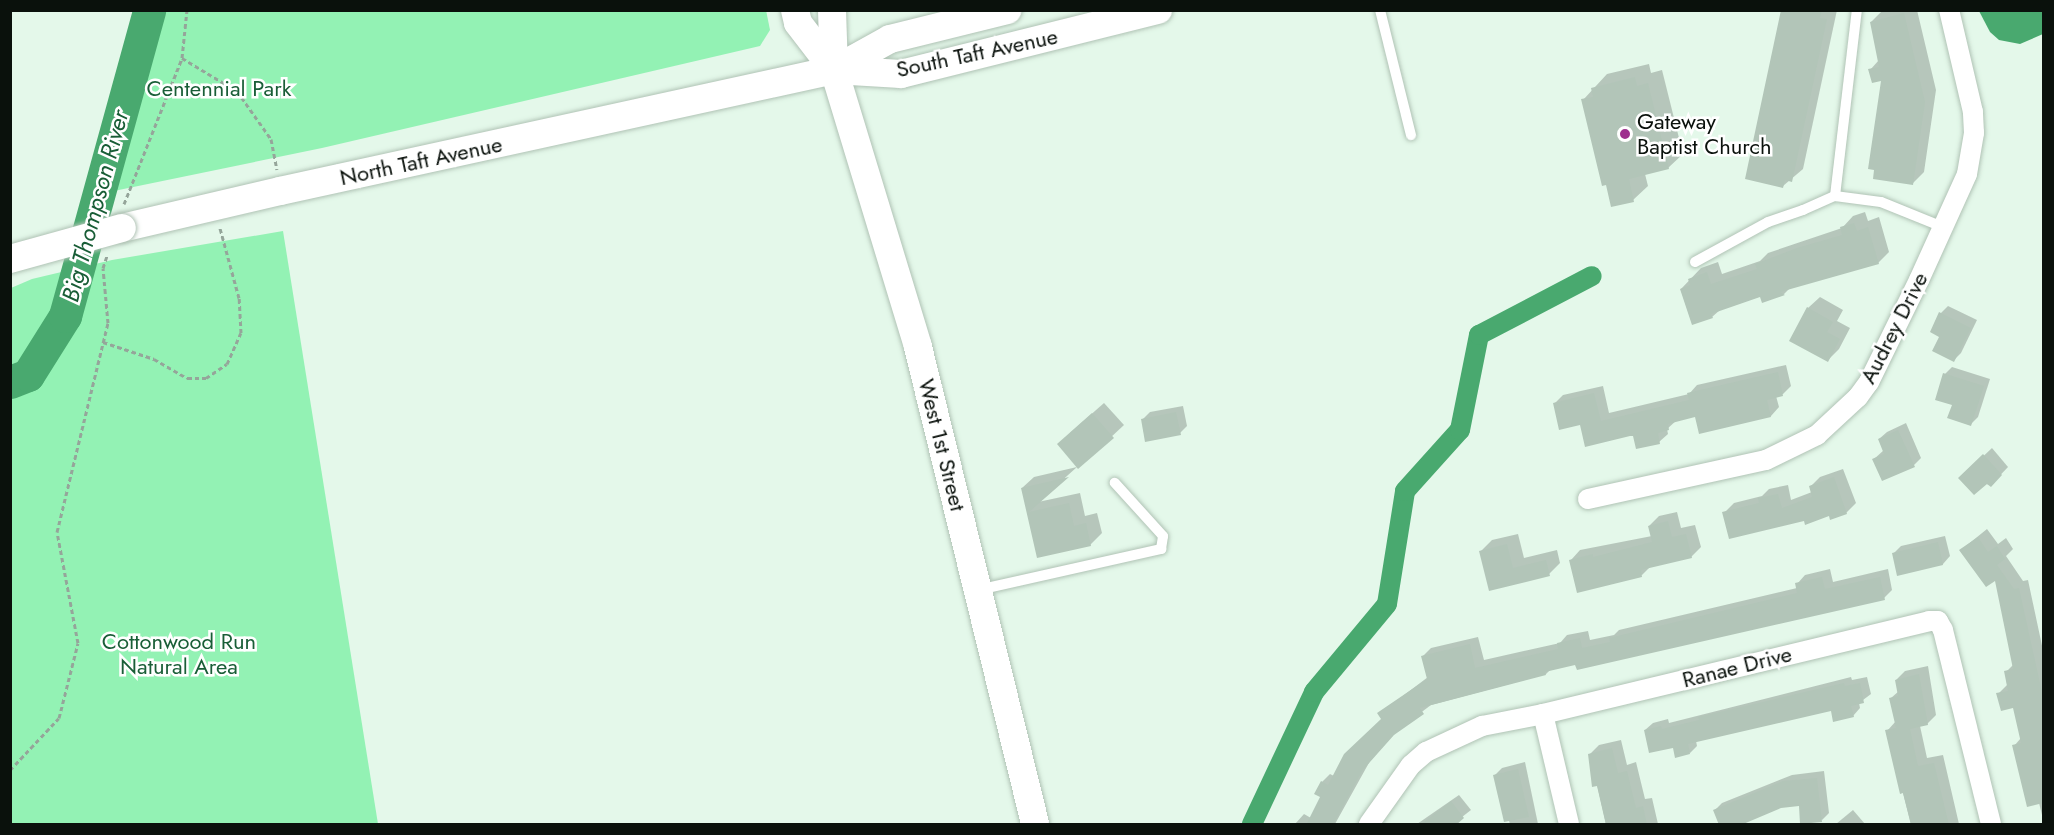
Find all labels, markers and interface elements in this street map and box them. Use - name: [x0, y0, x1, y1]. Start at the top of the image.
- street label: South Taft Avenue: [894, 23, 1060, 83]
- park label: Centennial Park: [147, 76, 291, 102]
- water label: Big Thompson River: [56, 107, 134, 305]
- place label: Gateway Baptist Church: [1637, 108, 1772, 160]
- marker: Gateway Baptist Church: [1618, 127, 1632, 141]
- street label: North Taft Avenue: [337, 131, 505, 191]
- street label: Audrey Drive: [1855, 268, 1933, 388]
- street label: West 1st Street: [913, 376, 971, 514]
- park label: Cottonwood Run Natural Area: [102, 628, 256, 680]
- street label: Ranae Drive: [1680, 641, 1794, 693]

